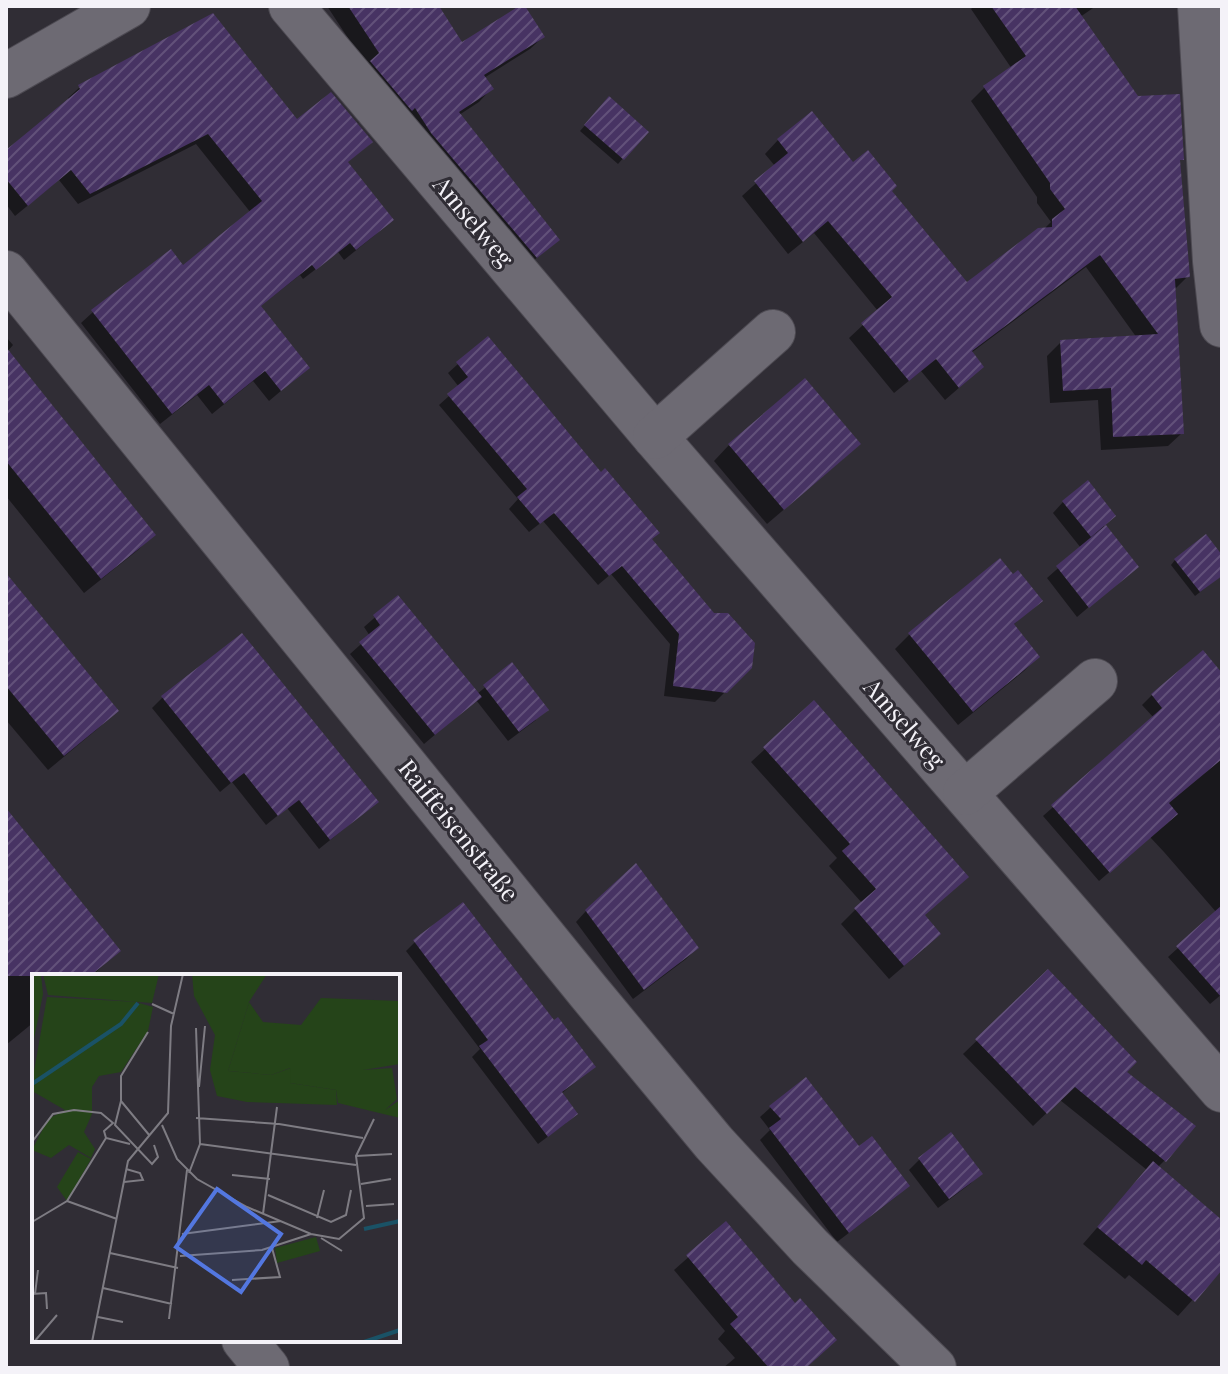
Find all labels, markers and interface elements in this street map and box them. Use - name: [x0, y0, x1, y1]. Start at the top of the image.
- street label: Amselweg: [427, 168, 522, 273]
- street label: Amselweg: [857, 670, 954, 775]
- street label: Raiffeisenstraße: [392, 752, 527, 908]
- inset map: [32, 974, 400, 1342]

